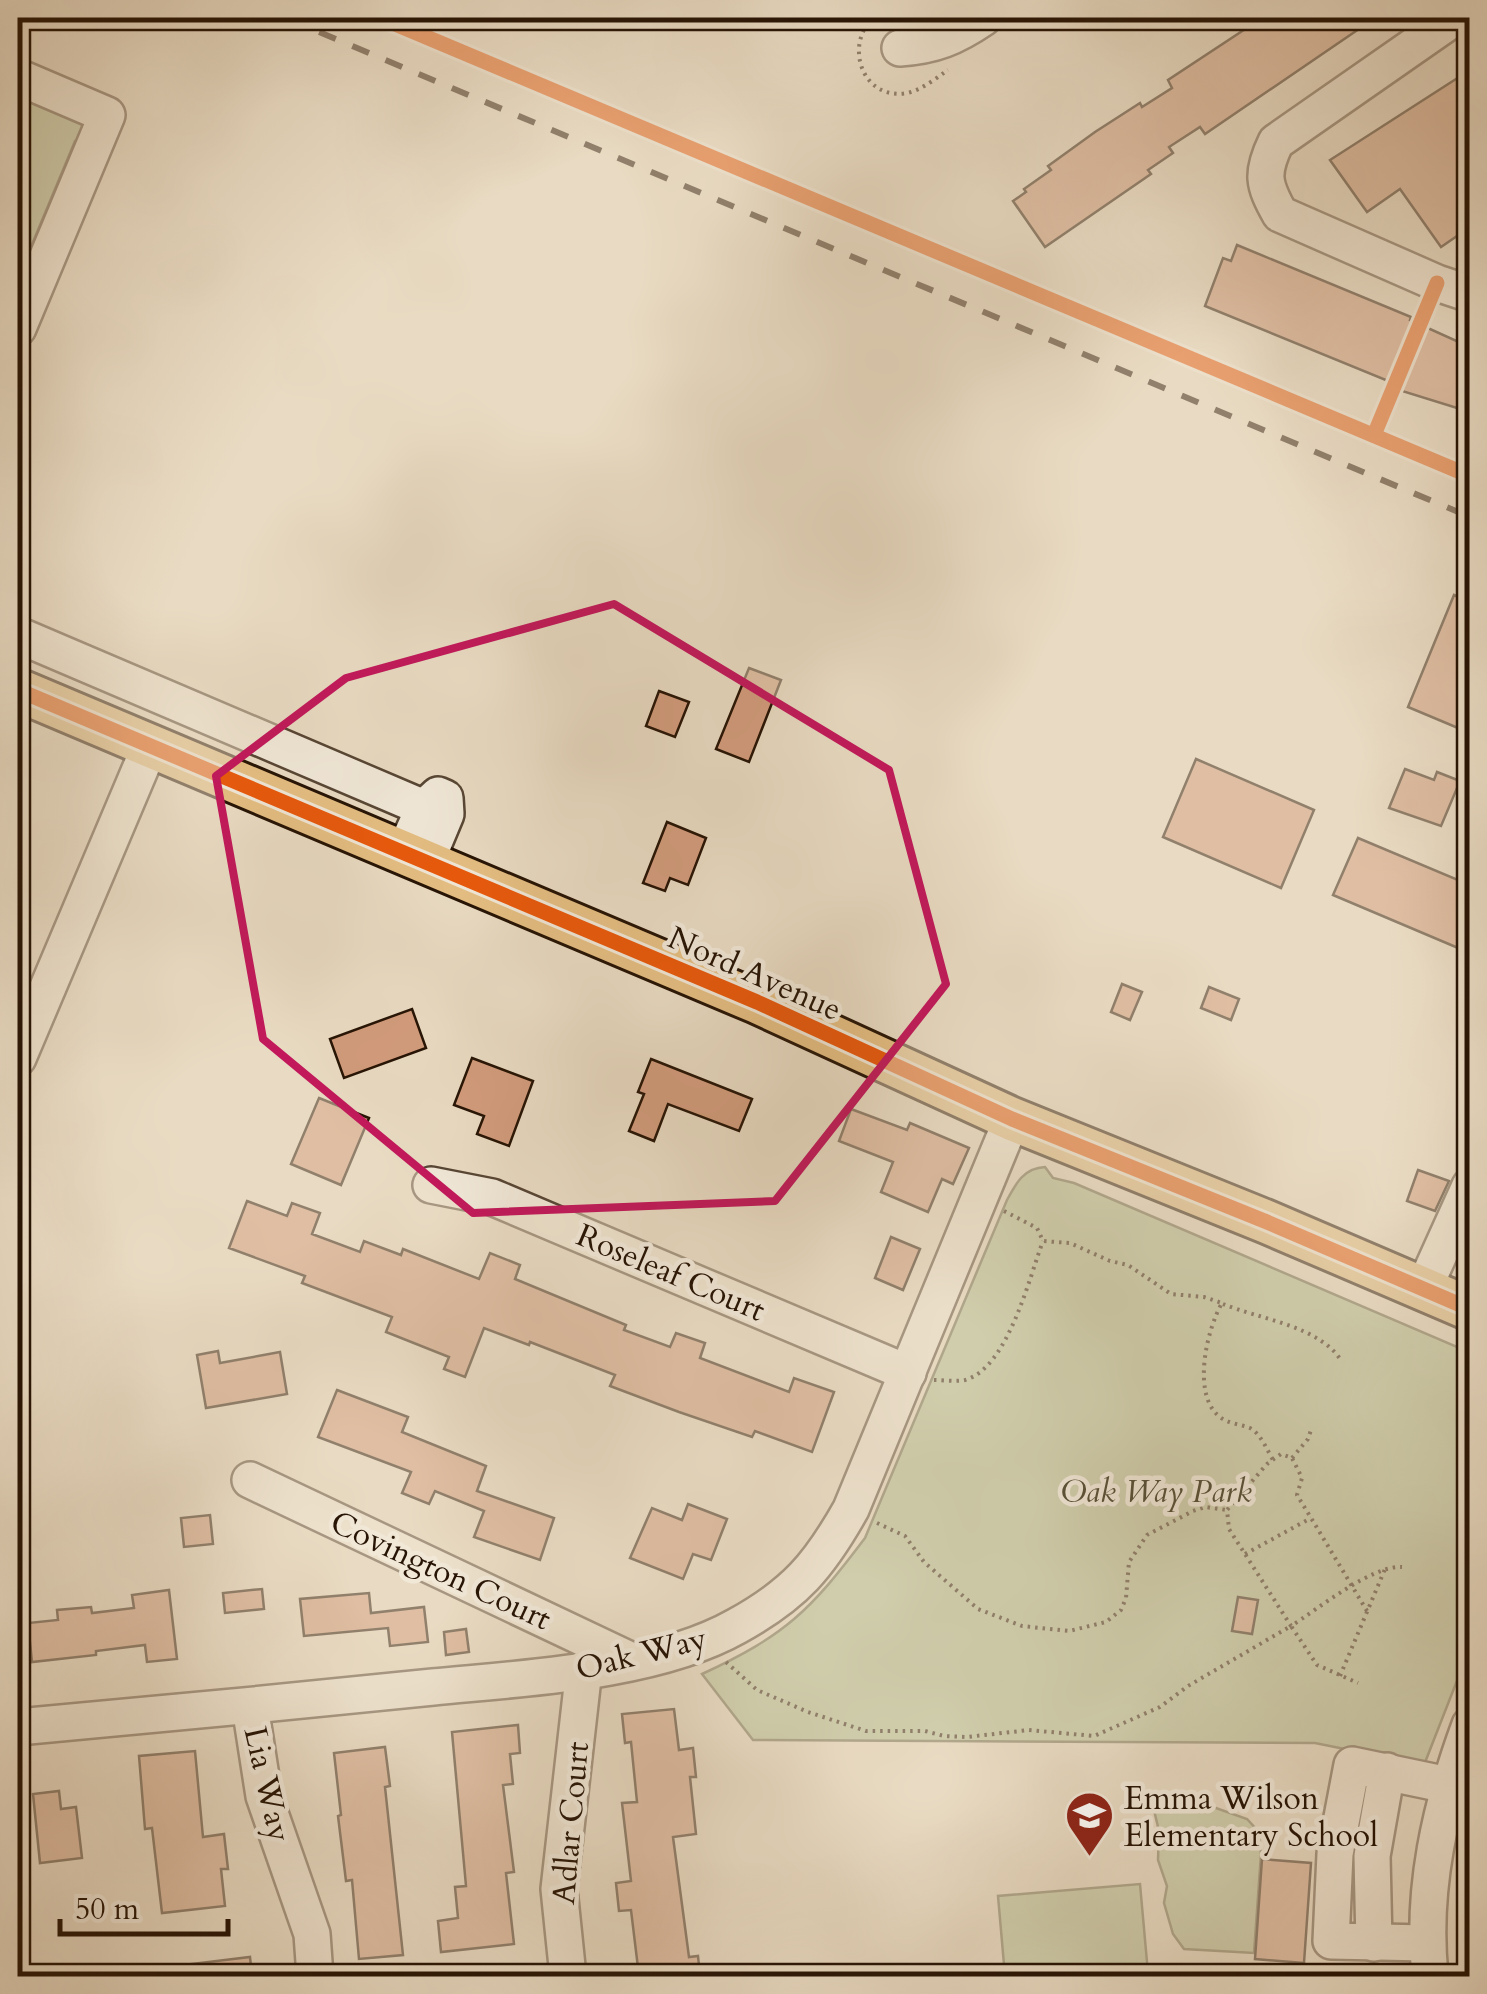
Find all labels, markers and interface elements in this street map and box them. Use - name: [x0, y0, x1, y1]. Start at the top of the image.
- street label: Nord Avenue: [661, 916, 848, 1032]
- street label: Roseleaf Court: [570, 1213, 772, 1332]
- park label: Oak Way Park: [1060, 1470, 1252, 1514]
- street label: Covington Court: [323, 1501, 558, 1641]
- street label: Oak Way: [571, 1616, 711, 1691]
- street label: Lia Way: [232, 1722, 302, 1846]
- street label: Adlar Court: [542, 1740, 600, 1906]
- place label: Emma Wilson Elementary School: [1124, 1777, 1378, 1858]
- school or university icon: Emma Wilson Elementary School: [1063, 1790, 1115, 1858]
- scale bar: [60, 1874, 228, 1936]
- text: 50 m: [75, 1889, 140, 1930]

